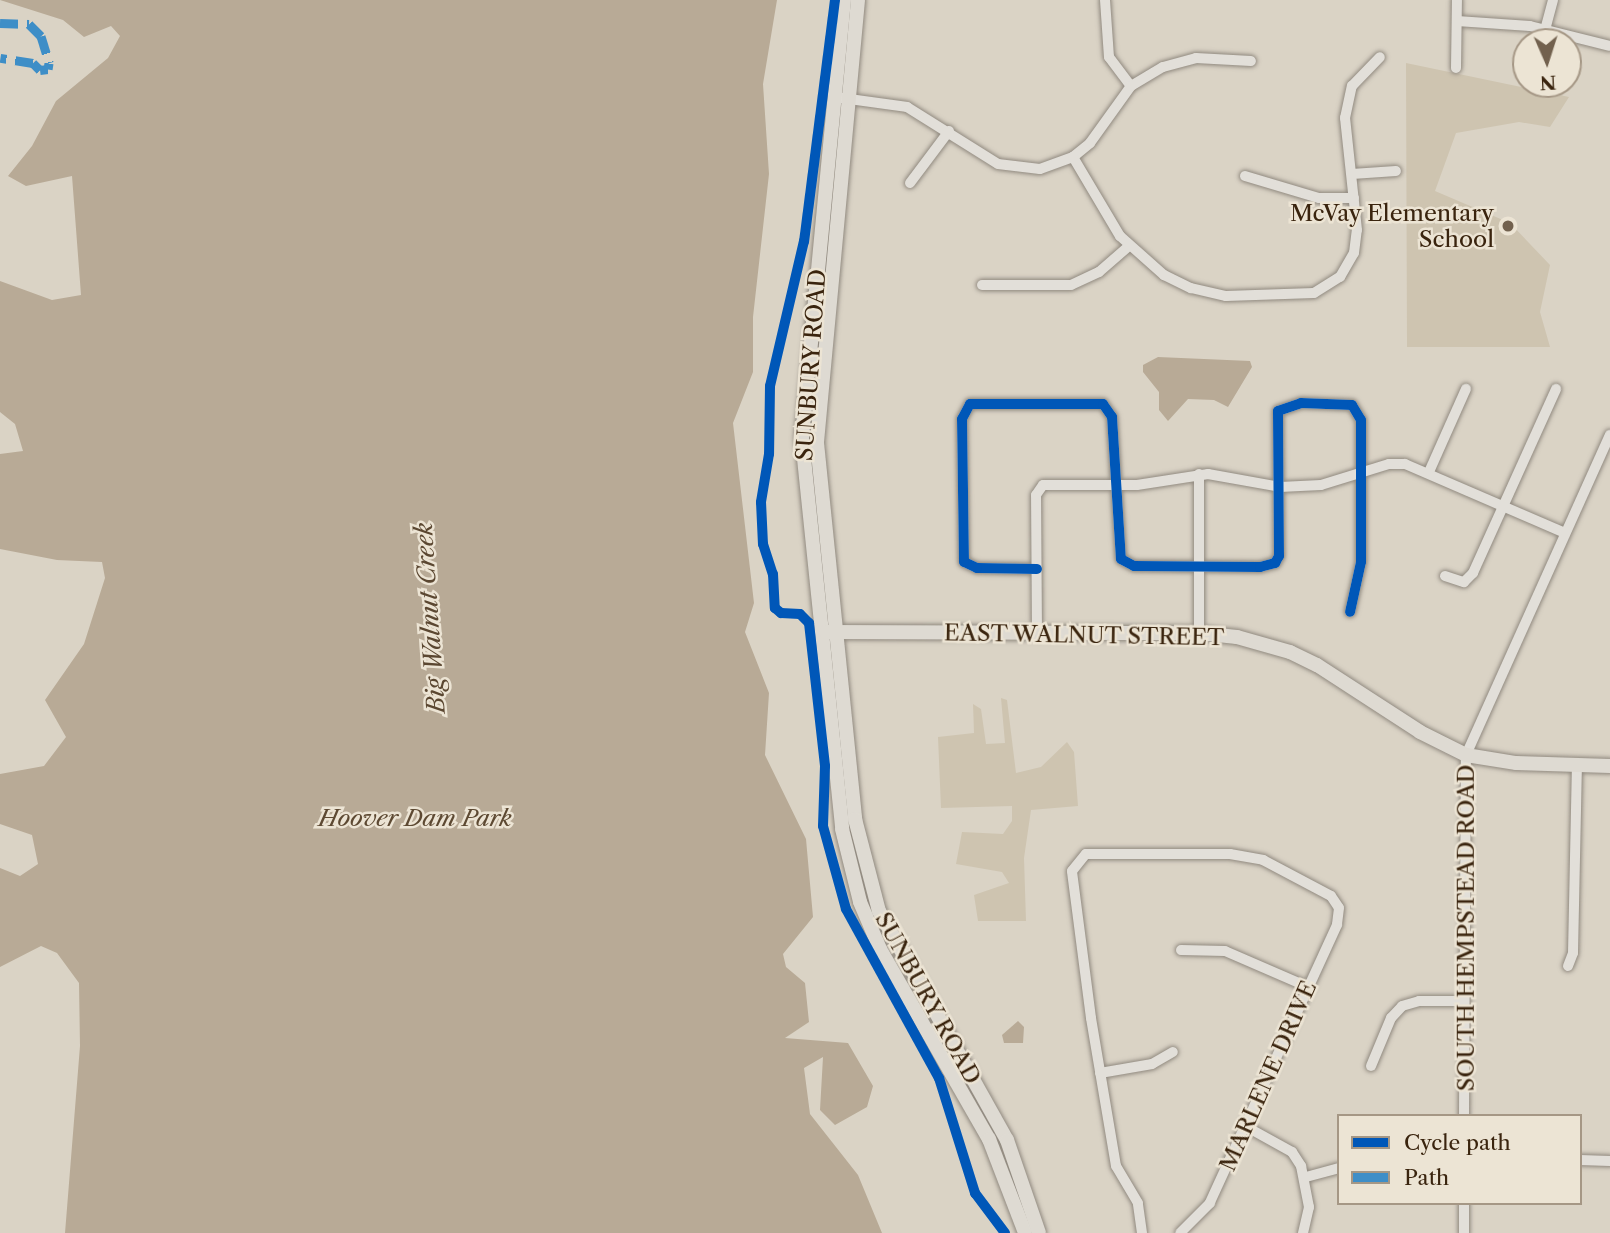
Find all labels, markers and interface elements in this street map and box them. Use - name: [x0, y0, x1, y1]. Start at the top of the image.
- north arrow: [1512, 28, 1582, 98]
- text: N: [1539, 71, 1557, 94]
- place label: McVay Elementary School: [1289, 199, 1494, 253]
- marker: McVay Elementary School: [1500, 218, 1516, 234]
- street label: SUNBURY ROAD: [790, 268, 832, 462]
- water label: Big Walnut Creek: [409, 522, 451, 714]
- street label: EAST WALNUT STREET: [943, 619, 1225, 651]
- street label: SOUTH HEMPSTEAD ROAD: [1452, 765, 1480, 1091]
- park label: Hoover Dam Park: [318, 804, 512, 832]
- street label: SUNBURY ROAD: [869, 907, 987, 1089]
- street label: MARLENE DRIVE: [1214, 977, 1322, 1175]
- legend: [1337, 1114, 1582, 1205]
- text: Cycle path: [1404, 1130, 1511, 1155]
- text: Path: [1404, 1165, 1449, 1190]

